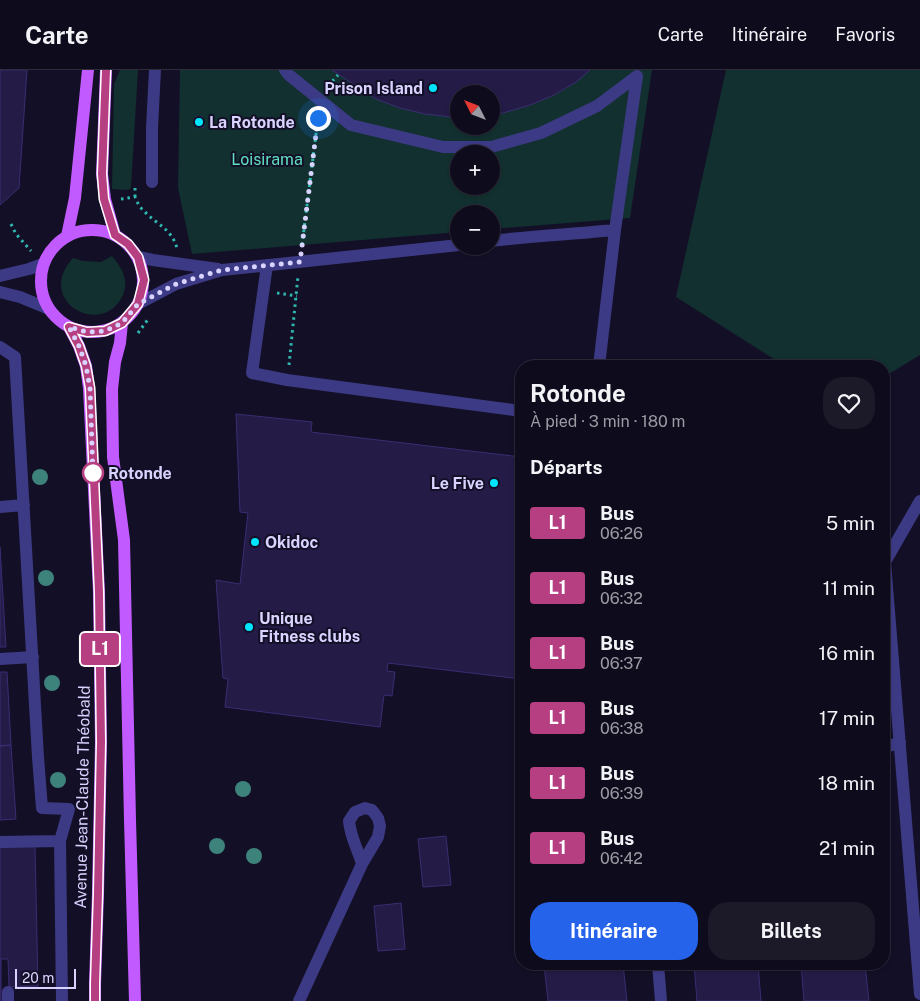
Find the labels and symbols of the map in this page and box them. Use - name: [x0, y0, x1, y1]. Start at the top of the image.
- place label: Prison Island: [324, 79, 423, 98]
- marker: Prison Island: [427, 82, 439, 94]
- north arrow: [450, 85, 500, 135]
- your location: [306, 106, 331, 131]
- place label: La Rotonde: [209, 113, 295, 132]
- marker: La Rotonde: [193, 116, 205, 128]
- park label: Loisirama: [231, 150, 303, 169]
- marker: Rotonde: [82, 462, 104, 484]
- place label: Rotonde: [108, 464, 172, 483]
- place label: Le Five: [431, 474, 484, 493]
- marker: Le Five: [488, 477, 500, 489]
- place label: Okidoc: [265, 533, 318, 552]
- marker: Okidoc: [249, 536, 261, 548]
- place label: Unique Fitness clubs: [259, 609, 360, 646]
- marker: Unique Fitness clubs: [243, 621, 255, 633]
- line badge: L1: [78, 633, 122, 665]
- street label: Avenue Jean-Claude Théobald: [71, 685, 94, 909]
- scale bar: [15, 966, 76, 989]

